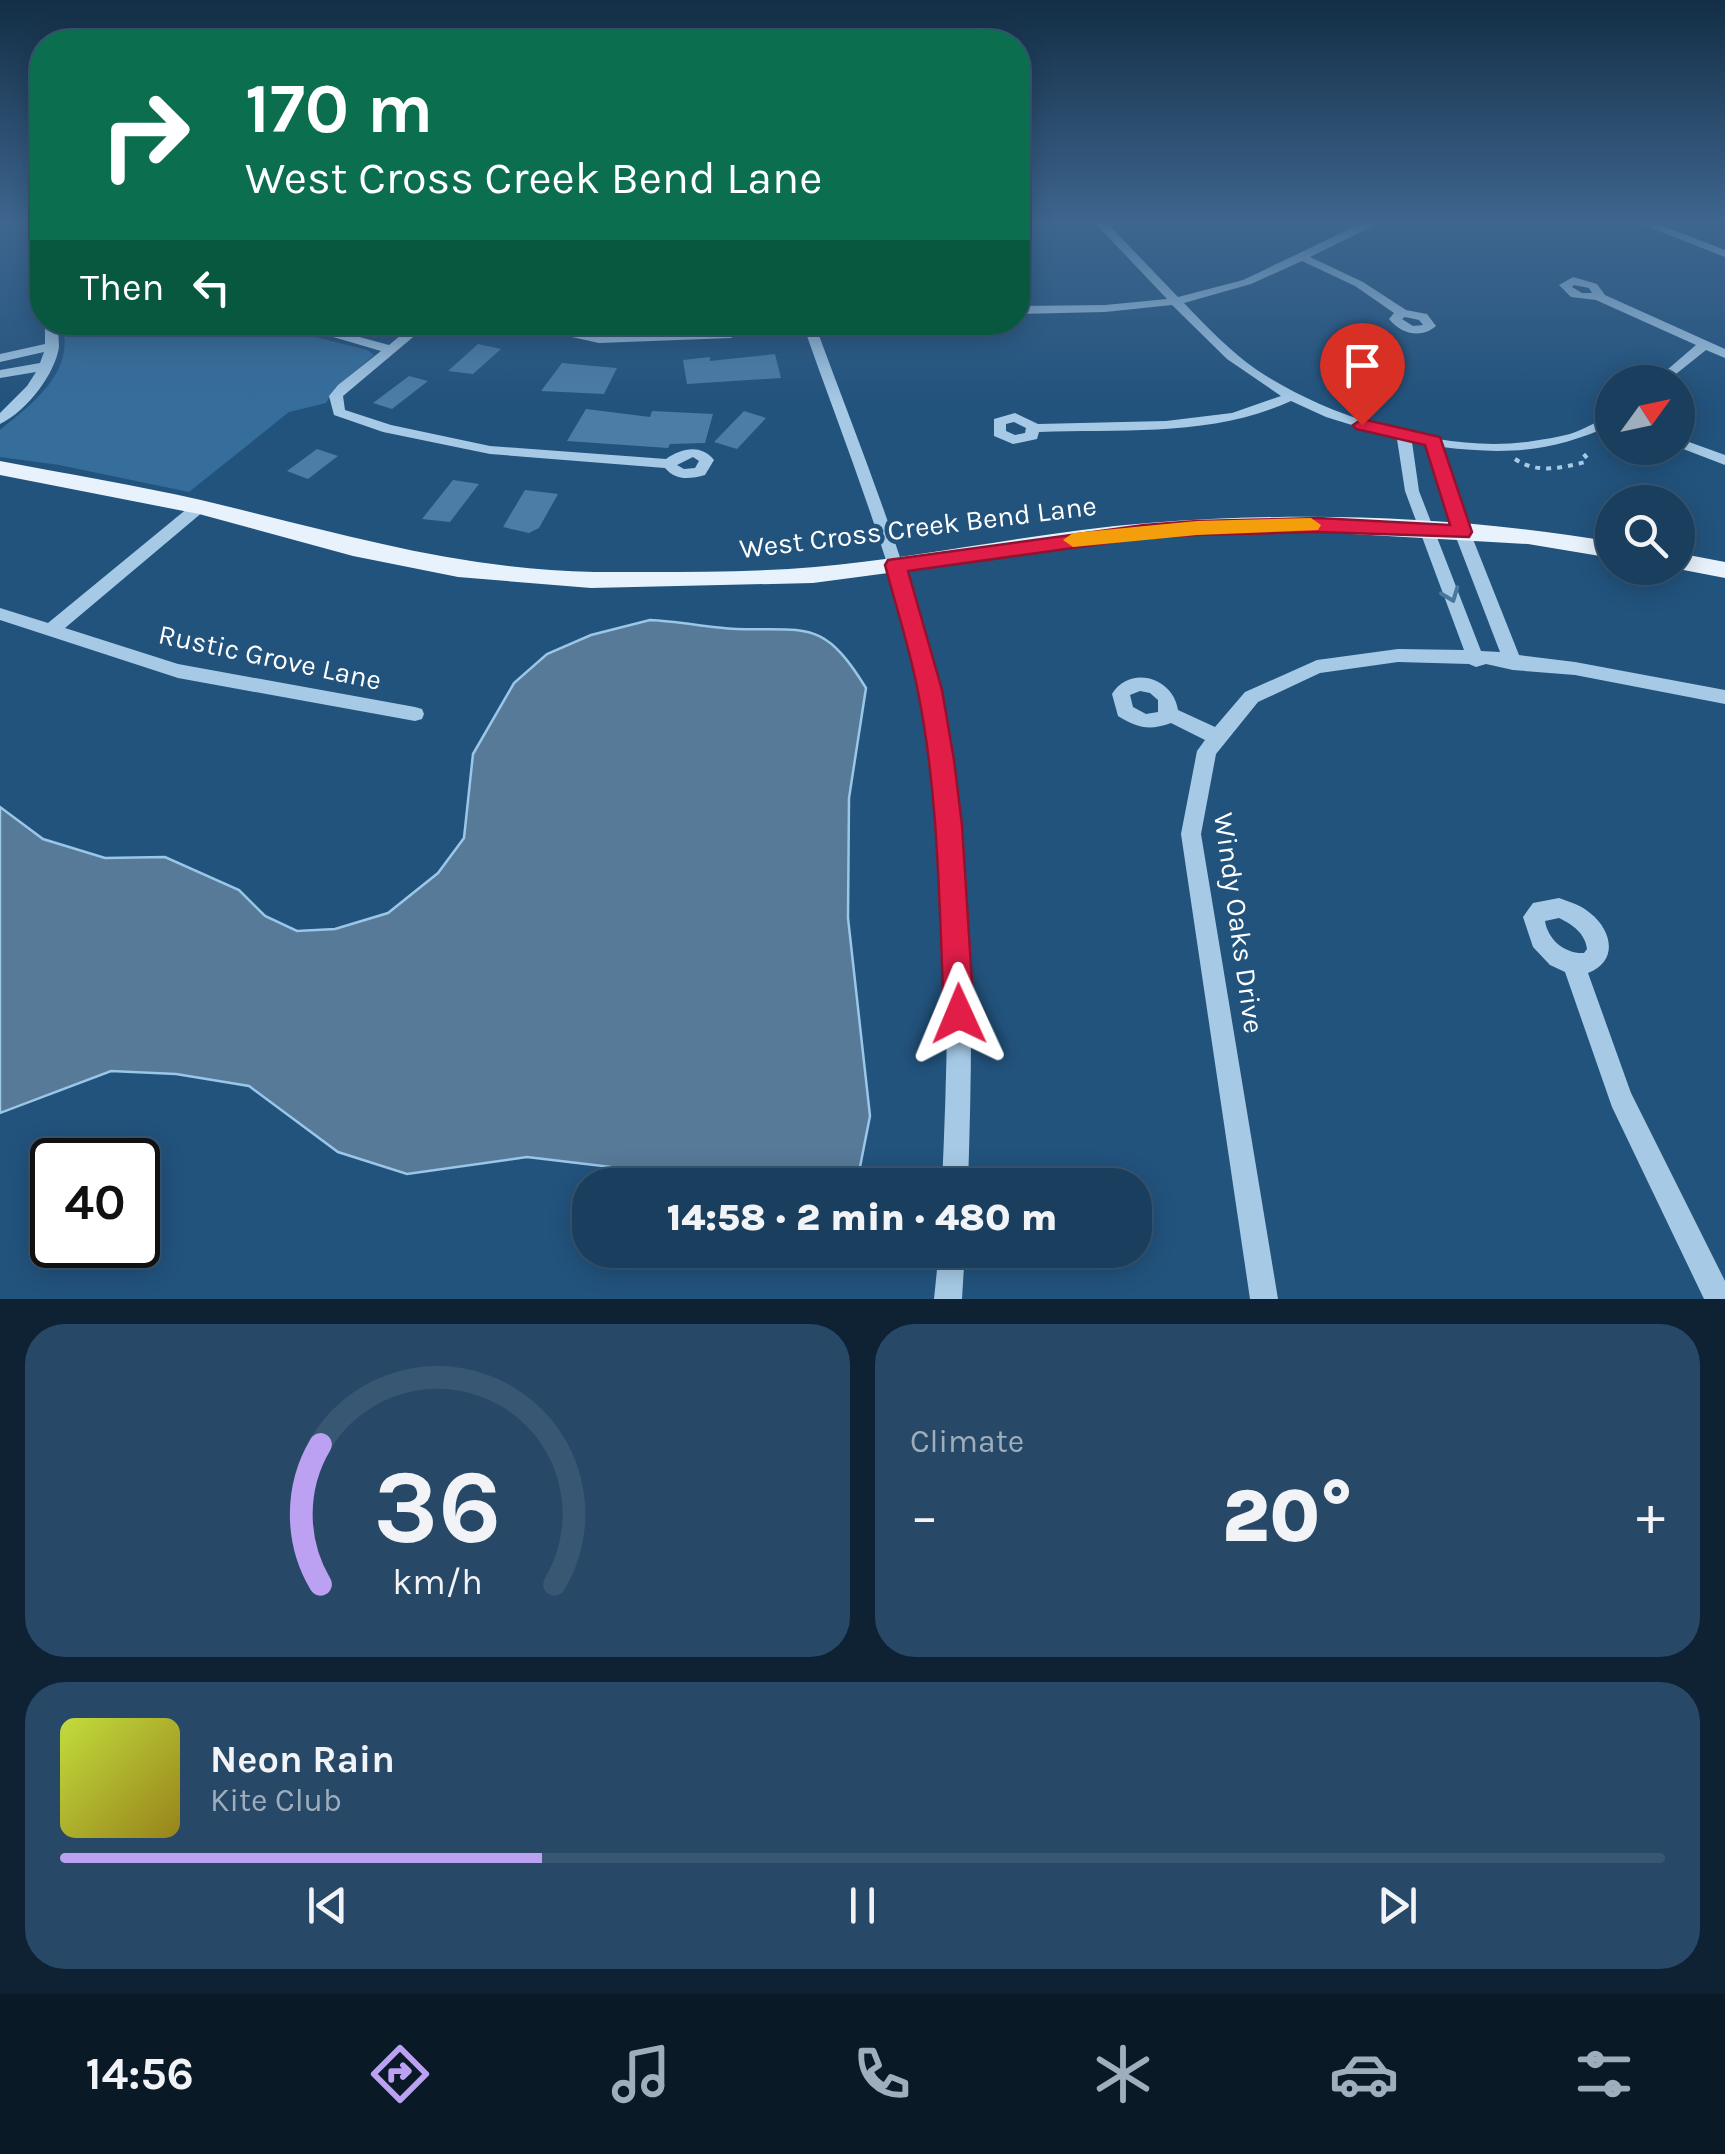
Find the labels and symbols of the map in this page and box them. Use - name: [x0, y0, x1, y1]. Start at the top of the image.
- pin: [1320, 323, 1405, 426]
- north arrow: [1595, 365, 1695, 465]
- street label: West Cross Creek Bend Lane: [738, 489, 1098, 565]
- one-way arrow: [1440, 586, 1460, 603]
- street label: Rustic Grove Lane: [155, 617, 385, 697]
- street label: Windy Oaks Drive: [1207, 810, 1271, 1036]
- position arrow: [907, 962, 1011, 1066]
- speed limit sign: 40: [30, 1138, 160, 1268]

